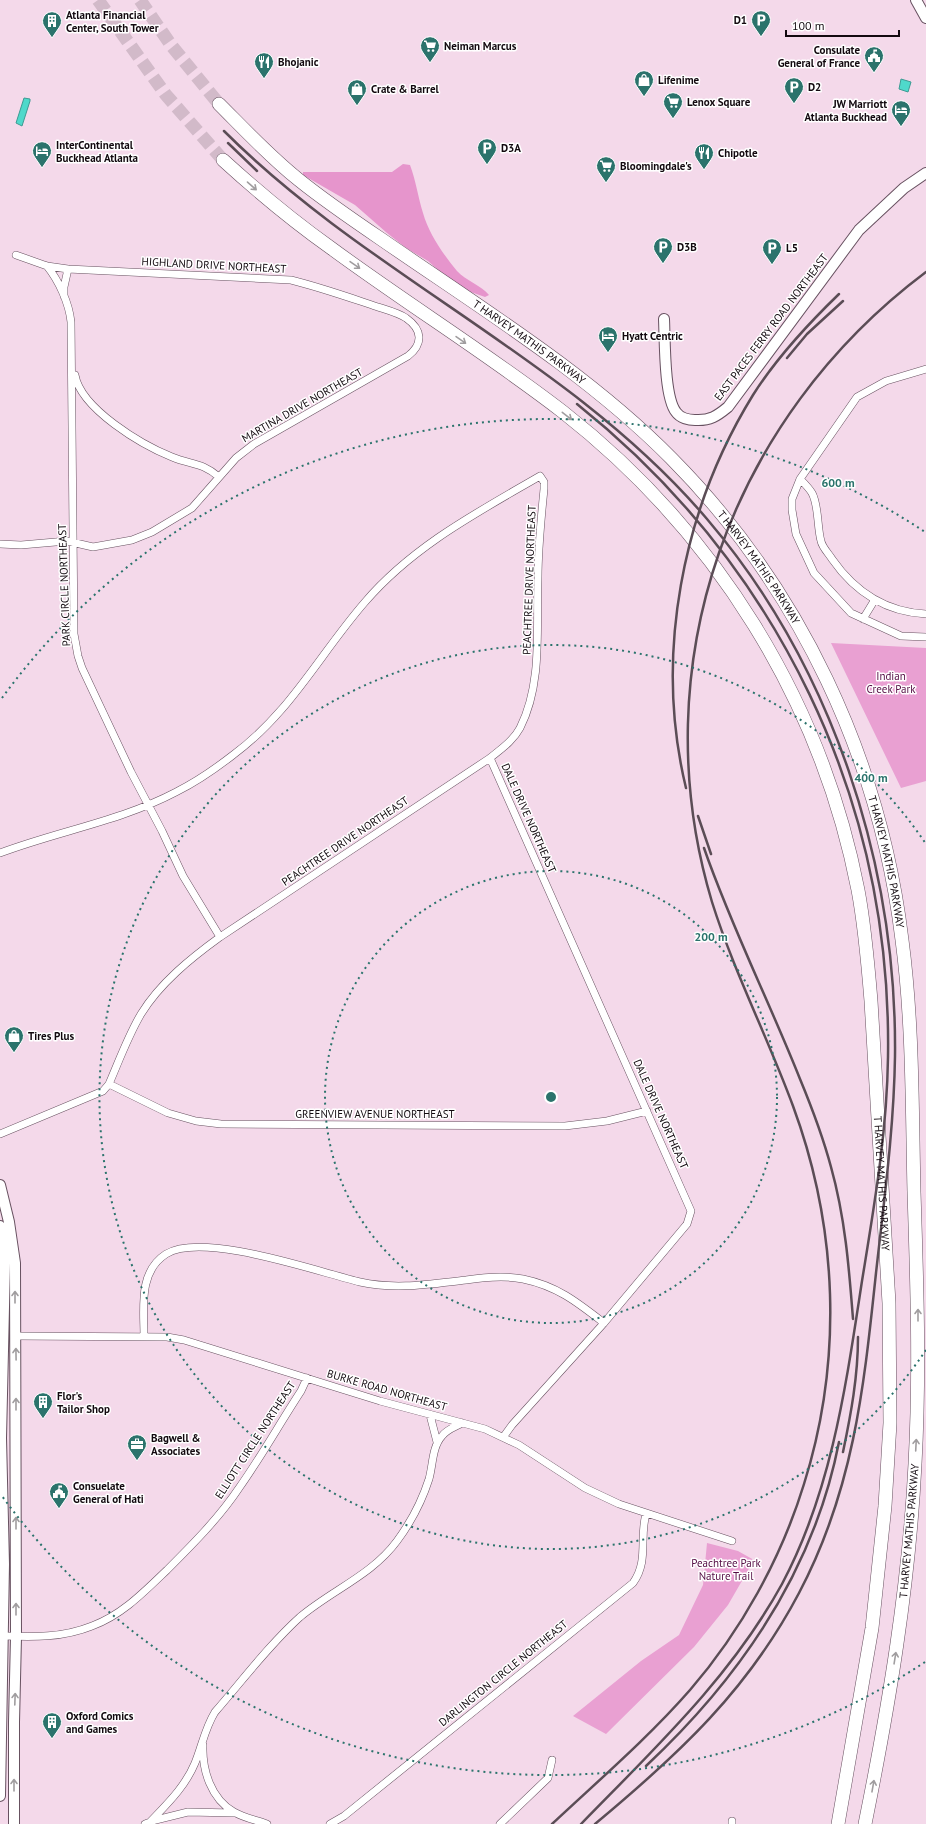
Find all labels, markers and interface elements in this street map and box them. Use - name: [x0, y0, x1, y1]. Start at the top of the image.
- place label: Atlanta Financial Center, South Tower: [66, 8, 159, 35]
- parking icon: D1: [750, 9, 772, 37]
- building icon: Atlanta Financial Center, South Tower: [41, 10, 63, 38]
- scale bar: [786, 12, 899, 38]
- place label: D1: [734, 13, 747, 27]
- text: 100 m: [792, 18, 825, 33]
- supermarket icon: Neiman Marcus: [419, 35, 441, 63]
- place label: Neiman Marcus: [444, 39, 517, 53]
- place label: Consulate General of France: [778, 43, 860, 70]
- public building icon: Consulate General of France: [863, 45, 885, 73]
- restaurant icon: Bhojanic: [253, 51, 275, 79]
- place label: Bhojanic: [278, 55, 319, 69]
- shop icon: Lifenime: [633, 69, 655, 97]
- place label: Lifenime: [658, 73, 699, 87]
- parking icon: D2: [783, 76, 805, 104]
- shop icon: Crate & Barrel: [346, 78, 368, 106]
- place label: D2: [808, 80, 821, 94]
- place label: Crate & Barrel: [371, 82, 440, 96]
- supermarket icon: Lenox Square: [662, 91, 684, 119]
- place label: Lenox Square: [687, 95, 751, 109]
- place label: JW Marriott Atlanta Buckhead: [804, 97, 887, 124]
- hotel icon: JW Marriott Atlanta Buckhead: [890, 99, 912, 127]
- parking icon: D3A: [476, 137, 498, 165]
- place label: InterContinental Buckhead Atlanta: [56, 138, 138, 165]
- hotel icon: InterContinental Buckhead Atlanta: [31, 140, 53, 168]
- place label: D3A: [501, 141, 521, 155]
- restaurant icon: Chipotle: [693, 142, 715, 170]
- place label: Chipotle: [718, 146, 758, 160]
- supermarket icon: Bloomingdale's: [595, 155, 617, 183]
- place label: Bloomingdale's: [620, 159, 692, 173]
- one-way arrow: [247, 181, 257, 191]
- parking icon: D3B: [652, 236, 674, 264]
- parking icon: L5: [761, 237, 783, 265]
- place label: D3B: [677, 240, 697, 254]
- place label: L5: [786, 241, 798, 255]
- street label: EAST PACES FERRY ROAD NORTHEAST: [711, 251, 831, 403]
- street label: HIGHLAND DRIVE NORTHEAST: [141, 254, 287, 276]
- one-way arrow: [349, 261, 360, 269]
- street label: T HARVEY MATHIS PARKWAY: [470, 297, 589, 388]
- hotel icon: Hyatt Centric: [597, 325, 619, 353]
- place label: Hyatt Centric: [622, 329, 683, 343]
- one-way arrow: [456, 336, 467, 344]
- street label: MARTINA DRIVE NORTHEAST: [239, 365, 365, 445]
- one-way arrow: [562, 411, 572, 420]
- text: 600 m: [821, 475, 855, 490]
- street label: PEACHTREE DRIVE NORTHEAST: [519, 505, 539, 655]
- street label: T HARVEY MATHIS PARKWAY: [715, 508, 803, 627]
- street label: PARK CIRCLE NORTHEAST: [55, 523, 73, 647]
- park label: Indian Creek Park: [867, 669, 916, 696]
- street label: DALE DRIVE NORTHEAST: [499, 761, 559, 875]
- text: 400 m: [854, 770, 888, 785]
- street label: PEACHTREE DRIVE NORTHEAST: [279, 793, 411, 889]
- street label: T HARVEY MATHIS PARKWAY: [865, 794, 908, 930]
- text: 200 m: [694, 929, 728, 944]
- shop icon: Tires Plus: [3, 1025, 25, 1053]
- place label: Tires Plus: [28, 1029, 75, 1043]
- street label: DALE DRIVE NORTHEAST: [631, 1057, 691, 1171]
- centre of rings: [544, 1090, 558, 1104]
- street label: GREENVIEW AVENUE NORTHEAST: [295, 1107, 455, 1121]
- street label: T HARVEY MATHIS PARKWAY: [871, 1116, 893, 1252]
- one-way arrow: [11, 1291, 19, 1304]
- one-way arrow: [914, 1309, 922, 1322]
- one-way arrow: [12, 1348, 19, 1361]
- street label: BURKE ROAD NORTHEAST: [325, 1366, 449, 1414]
- street label: ELLIOTT CIRCLE NORTHEAST: [212, 1379, 298, 1501]
- place label: Flor's Tailor Shop: [57, 1389, 110, 1416]
- building icon: Flor's Tailor Shop: [32, 1391, 54, 1419]
- one-way arrow: [12, 1398, 20, 1411]
- place label: Bagwell & Associates: [151, 1431, 201, 1458]
- office icon: Bagwell & Associates: [126, 1433, 148, 1461]
- one-way arrow: [913, 1439, 920, 1452]
- street label: T HARVEY MATHIS PARKWAY: [896, 1462, 922, 1599]
- place label: Consuelate General of Hati: [73, 1479, 144, 1506]
- public building icon: Consuelate General of Hati: [48, 1481, 70, 1509]
- one-way arrow: [12, 1517, 20, 1530]
- park label: Peachtree Park Nature Trail: [691, 1556, 761, 1583]
- one-way arrow: [12, 1603, 20, 1616]
- street label: DARLINGTON CIRCLE NORTHEAST: [436, 1617, 570, 1729]
- one-way arrow: [891, 1652, 899, 1665]
- one-way arrow: [11, 1693, 18, 1706]
- place label: Oxford Comics and Games: [66, 1709, 134, 1736]
- building icon: Oxford Comics and Games: [41, 1711, 63, 1739]
- one-way arrow: [10, 1779, 18, 1792]
- one-way arrow: [869, 1780, 877, 1793]

